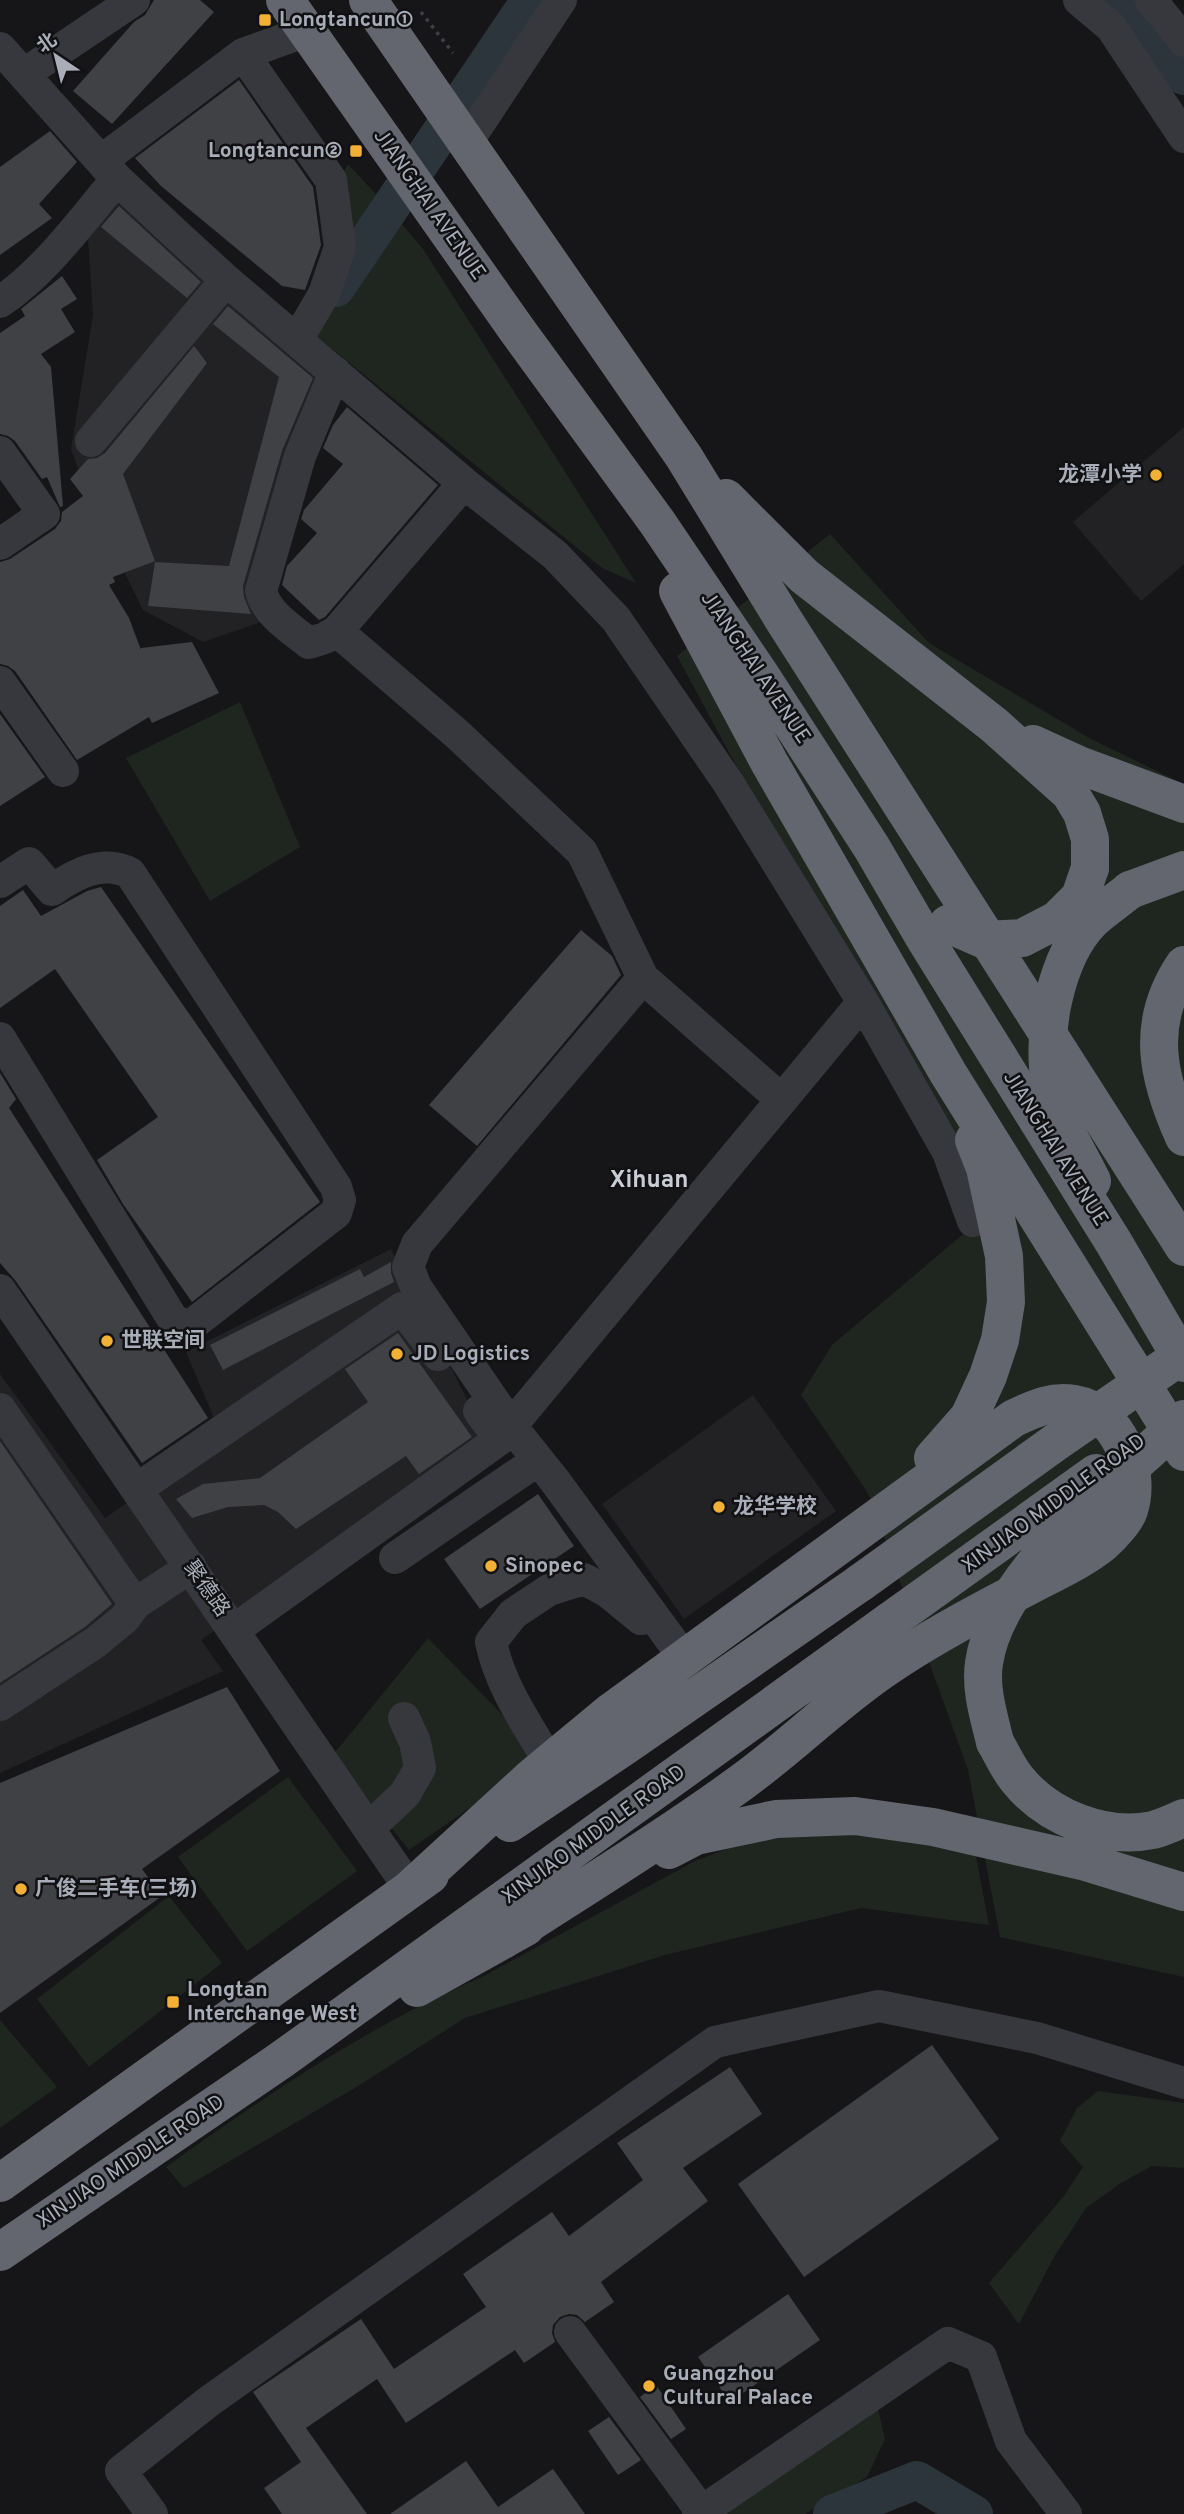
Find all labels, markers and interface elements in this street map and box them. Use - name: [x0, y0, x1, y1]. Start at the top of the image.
- place label: Longtancun①: [279, 7, 413, 34]
- marker: Longtancun①: [257, 12, 273, 28]
- north arrow: [21, 21, 91, 91]
- text: 北: [33, 28, 62, 59]
- street label: JIANGHAI AVENUE: [367, 124, 491, 286]
- place label: Longtancun②: [208, 138, 342, 165]
- marker: Longtancun②: [348, 143, 364, 159]
- place label: 龙潭小学: [1058, 462, 1142, 489]
- marker: 龙潭小学: [1148, 467, 1164, 483]
- street label: JIANGHAI AVENUE: [694, 587, 816, 749]
- street label: JIANGHAI AVENUE: [996, 1066, 1114, 1232]
- district label: Xihuan: [610, 1166, 688, 1196]
- place label: 世联空间: [121, 1328, 205, 1355]
- marker: 世联空间: [99, 1333, 115, 1349]
- place label: JD Logistics: [411, 1341, 530, 1368]
- marker: JD Logistics: [389, 1346, 405, 1362]
- street label: XINJIAO MIDDLE ROAD: [957, 1428, 1151, 1580]
- place label: 龙华学校: [733, 1494, 817, 1521]
- marker: 龙华学校: [711, 1499, 727, 1515]
- place label: Sinopec: [505, 1553, 584, 1580]
- street label: 聚德路: [177, 1555, 235, 1623]
- marker: Sinopec: [483, 1558, 499, 1574]
- street label: XINJIAO MIDDLE ROAD: [497, 1759, 691, 1911]
- place label: 广俊二手车(三场): [35, 1876, 198, 1903]
- marker: 广俊二手车(三场): [13, 1881, 29, 1897]
- place label: Longtan Interchange West: [187, 1977, 357, 2028]
- marker: Longtan Interchange West: [165, 1994, 181, 2010]
- street label: XINJIAO MIDDLE ROAD: [32, 2089, 230, 2235]
- place label: Guangzhou Cultural Palace: [663, 2361, 813, 2412]
- marker: Guangzhou Cultural Palace: [641, 2378, 657, 2394]

